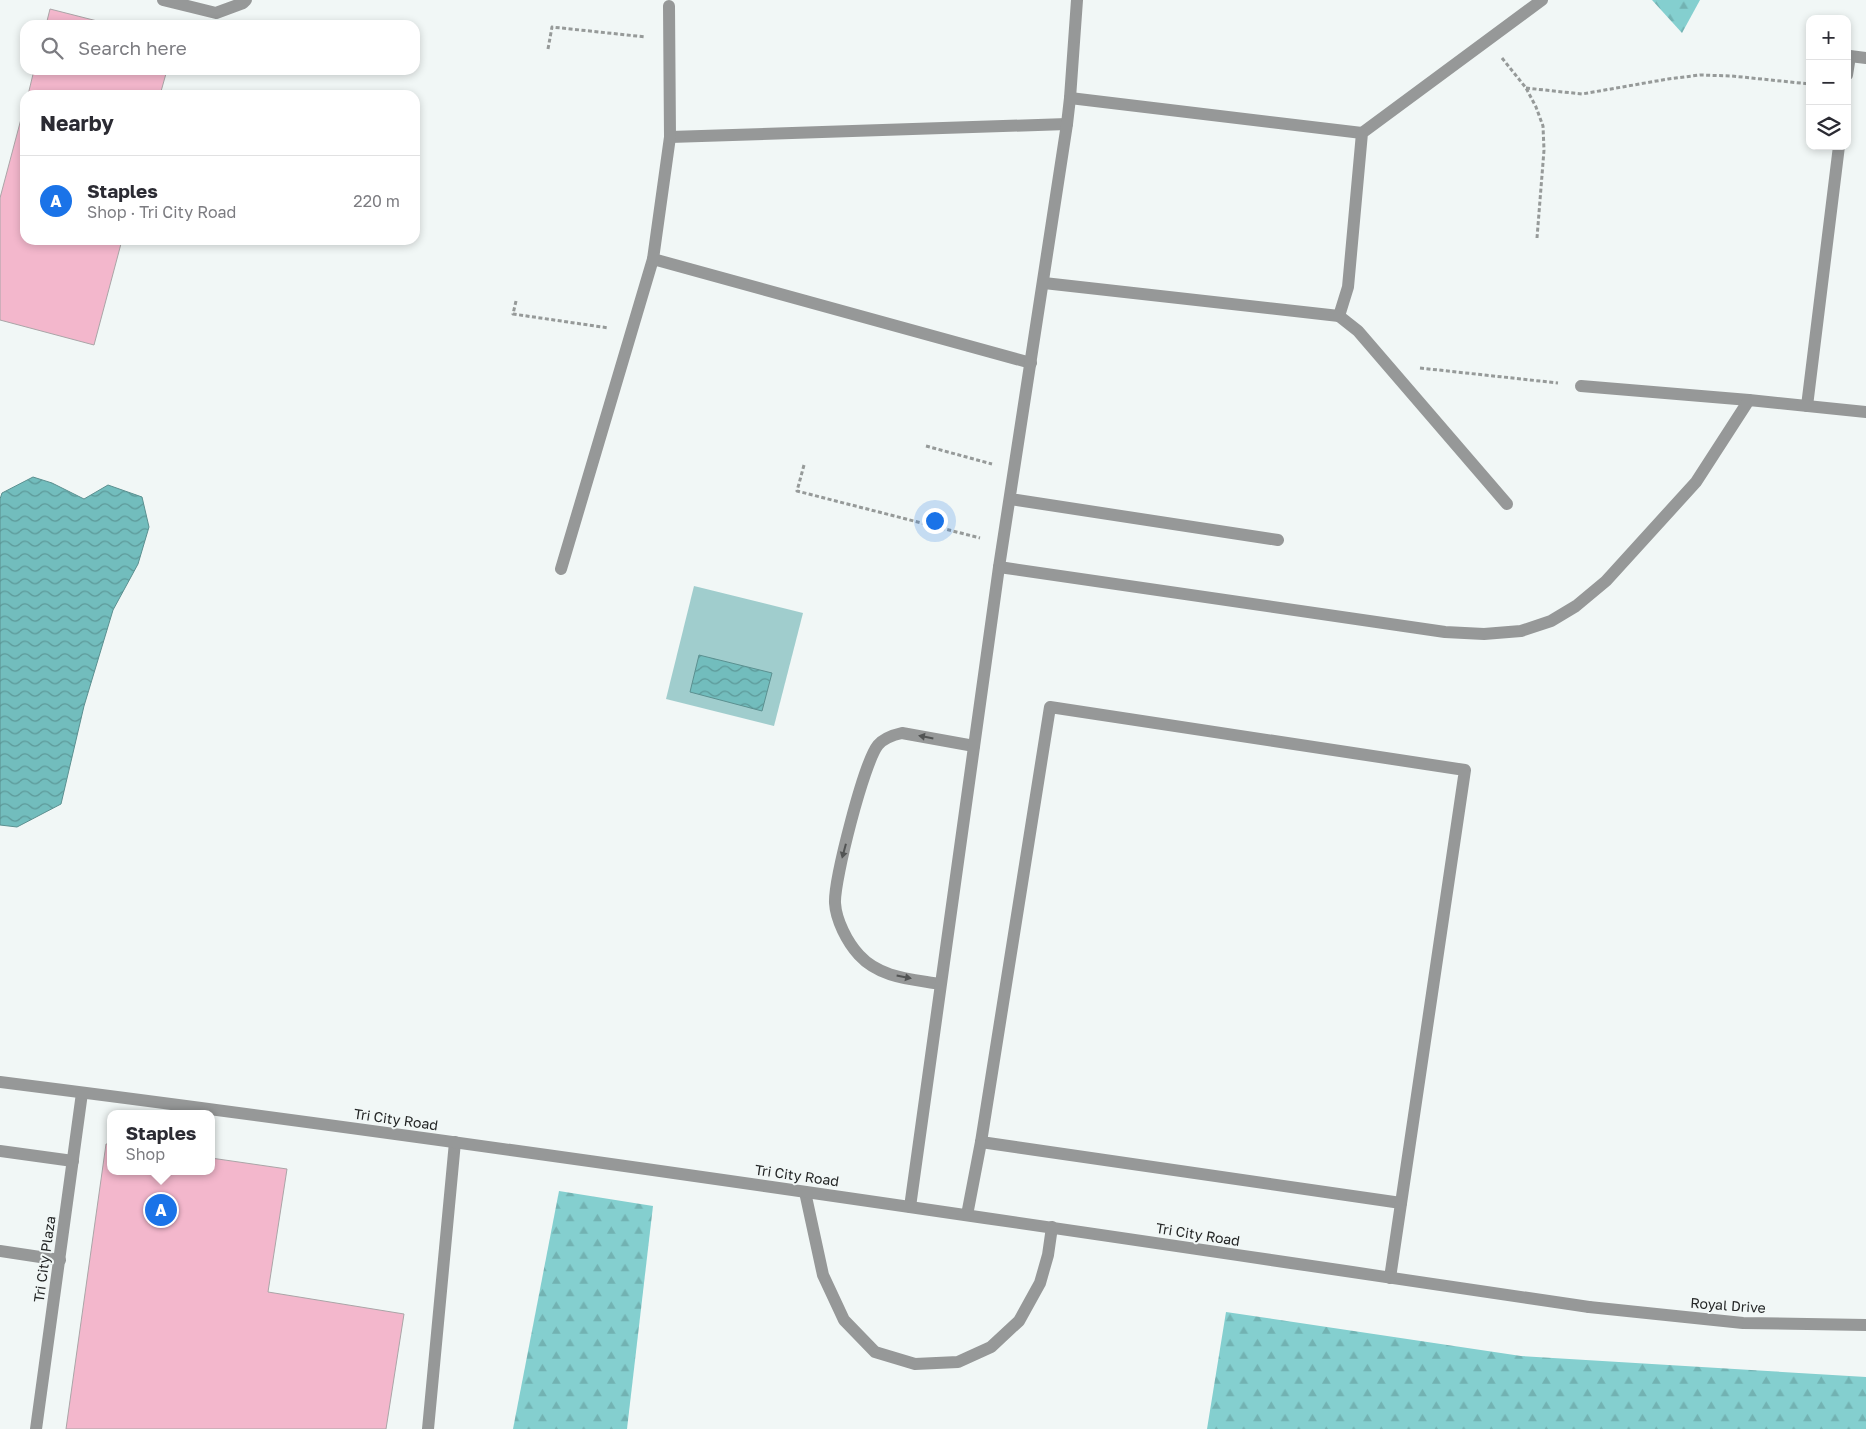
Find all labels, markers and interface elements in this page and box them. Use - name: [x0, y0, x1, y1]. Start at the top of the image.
- map controls: [1806, 15, 1851, 150]
- button: +: [1806, 15, 1851, 60]
- search box: [20, 20, 420, 75]
- icon: search: [38, 34, 66, 62]
- text: Search here: [78, 36, 187, 59]
- button: −: [1806, 60, 1851, 105]
- button: layers: [1806, 105, 1851, 150]
- text: Nearby: [40, 110, 114, 136]
- text: Staples: [87, 179, 158, 202]
- text: A: [50, 191, 62, 211]
- text: 220 m: [353, 191, 400, 211]
- text: Shop · Tri City Road: [87, 202, 236, 222]
- your location: [922, 508, 948, 534]
- one-way arrow: [918, 733, 933, 741]
- one-way arrow: [840, 843, 848, 858]
- one-way arrow: [896, 974, 912, 982]
- street label: Tri City Road: [353, 1105, 439, 1133]
- popup: [107, 1110, 215, 1175]
- text: Staples: [126, 1121, 196, 1144]
- text: Shop: [126, 1144, 165, 1164]
- street label: Tri City Road: [754, 1161, 840, 1189]
- pin: A: [145, 1191, 177, 1229]
- street label: Tri City Plaza: [30, 1215, 58, 1303]
- street label: Tri City Road: [1155, 1219, 1241, 1249]
- street label: Royal Drive: [1690, 1294, 1766, 1316]

